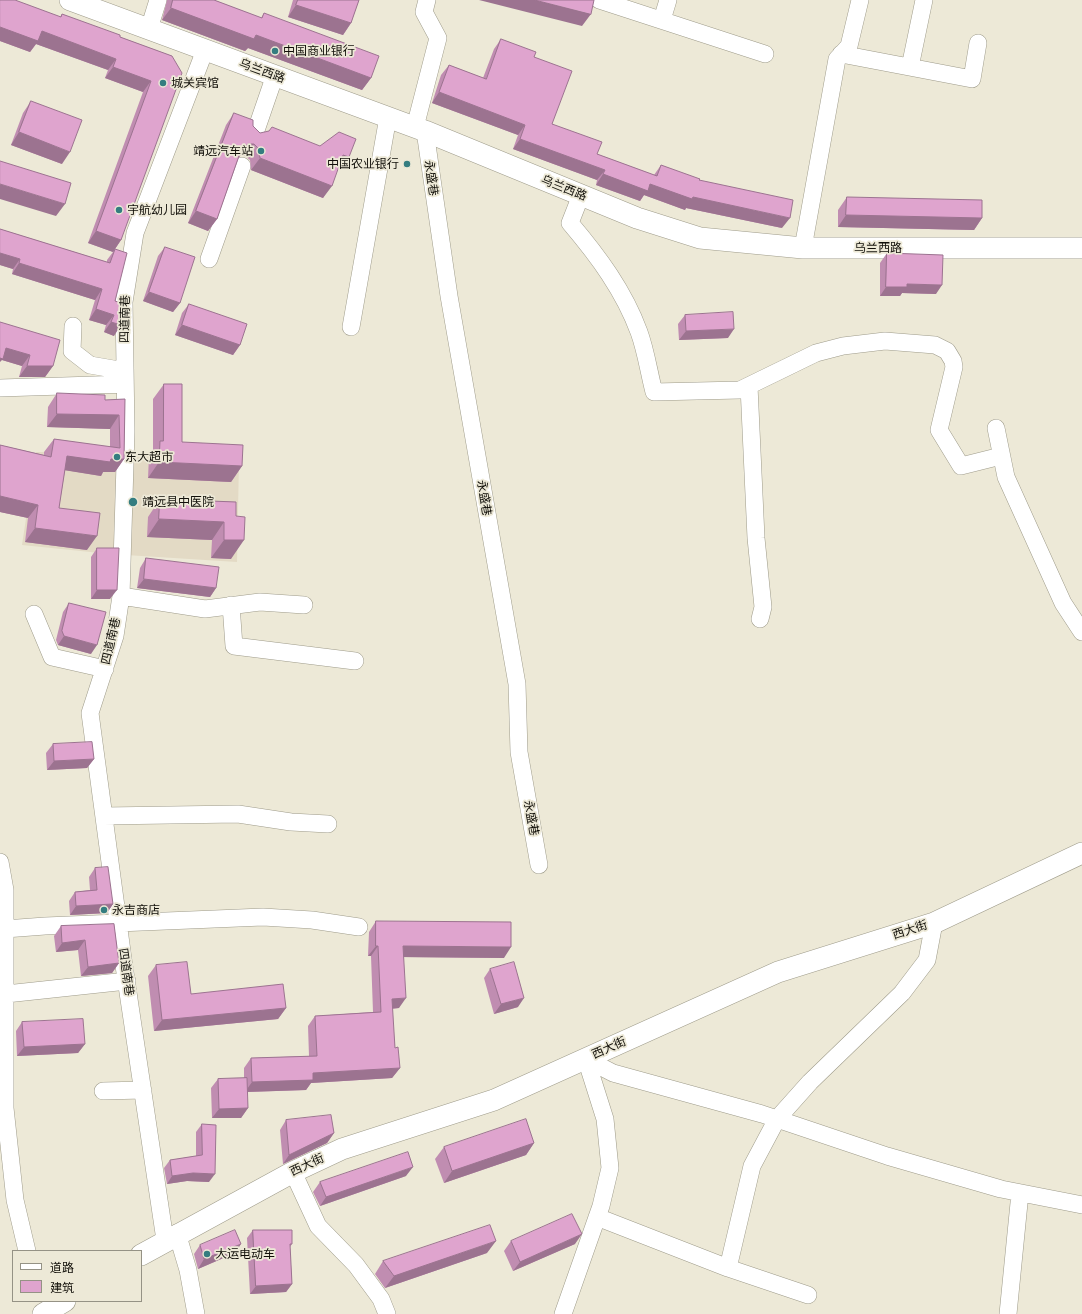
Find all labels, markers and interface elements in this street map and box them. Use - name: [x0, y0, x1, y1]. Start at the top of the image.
- place label: 中国商业银行: [283, 44, 355, 58]
- marker: 中国商业银行: [270, 46, 280, 56]
- street label: 乌兰西路: [237, 56, 287, 86]
- place label: 城关宾馆: [171, 76, 219, 90]
- marker: 城关宾馆: [158, 78, 168, 88]
- place label: 靖远汽车站: [193, 144, 253, 158]
- marker: 靖远汽车站: [256, 146, 266, 156]
- place label: 中国农业银行: [327, 157, 399, 171]
- marker: 中国农业银行: [402, 159, 412, 169]
- street label: 永盛巷: [421, 159, 441, 197]
- street label: 乌兰西路: [539, 172, 589, 204]
- place label: 宇航幼儿园: [127, 203, 187, 217]
- marker: 宇航幼儿园: [114, 205, 124, 215]
- street label: 乌兰西路: [854, 241, 902, 255]
- street label: 四道南巷: [117, 295, 133, 343]
- place label: 东大超市: [125, 450, 173, 464]
- marker: 东大超市: [112, 452, 122, 462]
- street label: 永盛巷: [474, 479, 494, 517]
- place label: 靖远县中医院: [142, 495, 214, 509]
- marker: 靖远县中医院: [127, 496, 139, 508]
- street label: 四道南巷: [99, 616, 123, 666]
- street label: 永盛巷: [521, 799, 541, 837]
- place label: 永吉商店: [112, 903, 160, 917]
- marker: 永吉商店: [99, 905, 109, 915]
- street label: 西大街: [891, 918, 929, 942]
- street label: 四道南巷: [116, 947, 136, 997]
- street label: 西大街: [590, 1034, 628, 1062]
- street label: 西大街: [288, 1151, 326, 1179]
- place label: 大运电动车: [215, 1247, 275, 1261]
- marker: 大运电动车: [202, 1249, 212, 1259]
- legend: [12, 1250, 142, 1302]
- text: 道路: [50, 1261, 74, 1275]
- text: 建筑: [50, 1281, 74, 1295]

